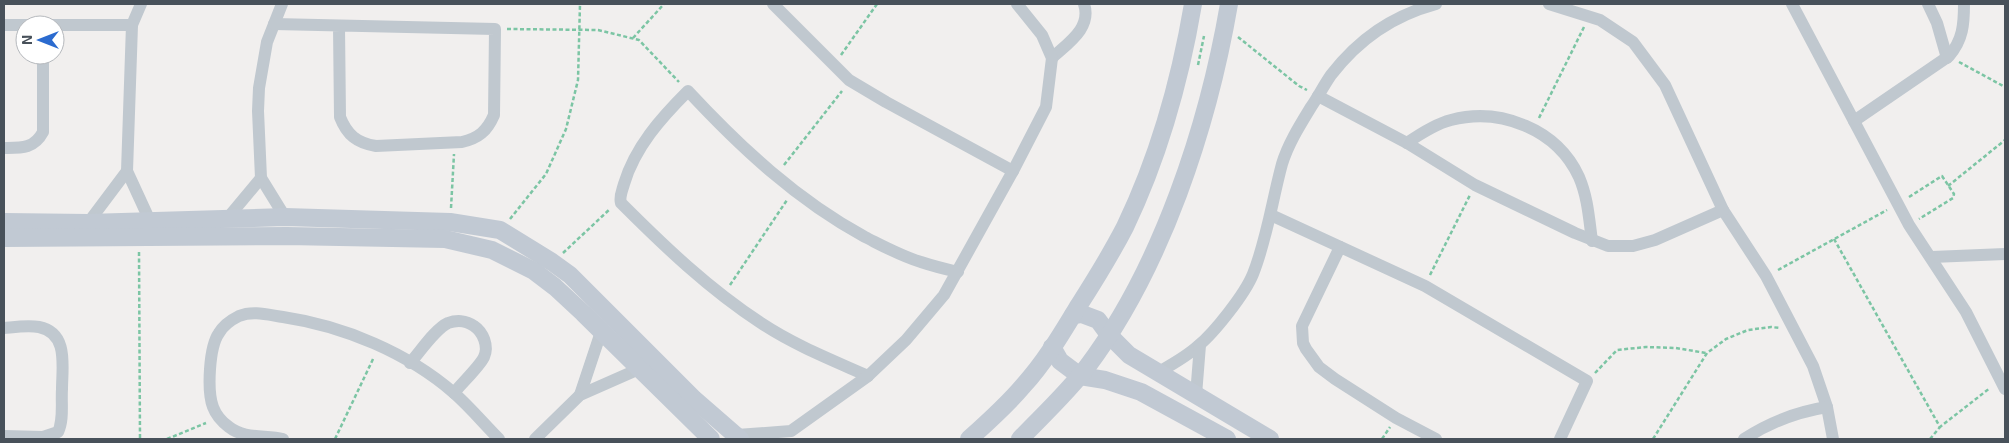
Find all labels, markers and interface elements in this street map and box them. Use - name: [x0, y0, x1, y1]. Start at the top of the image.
- north arrow: [15, 15, 65, 65]
- text: N: [18, 35, 35, 45]

